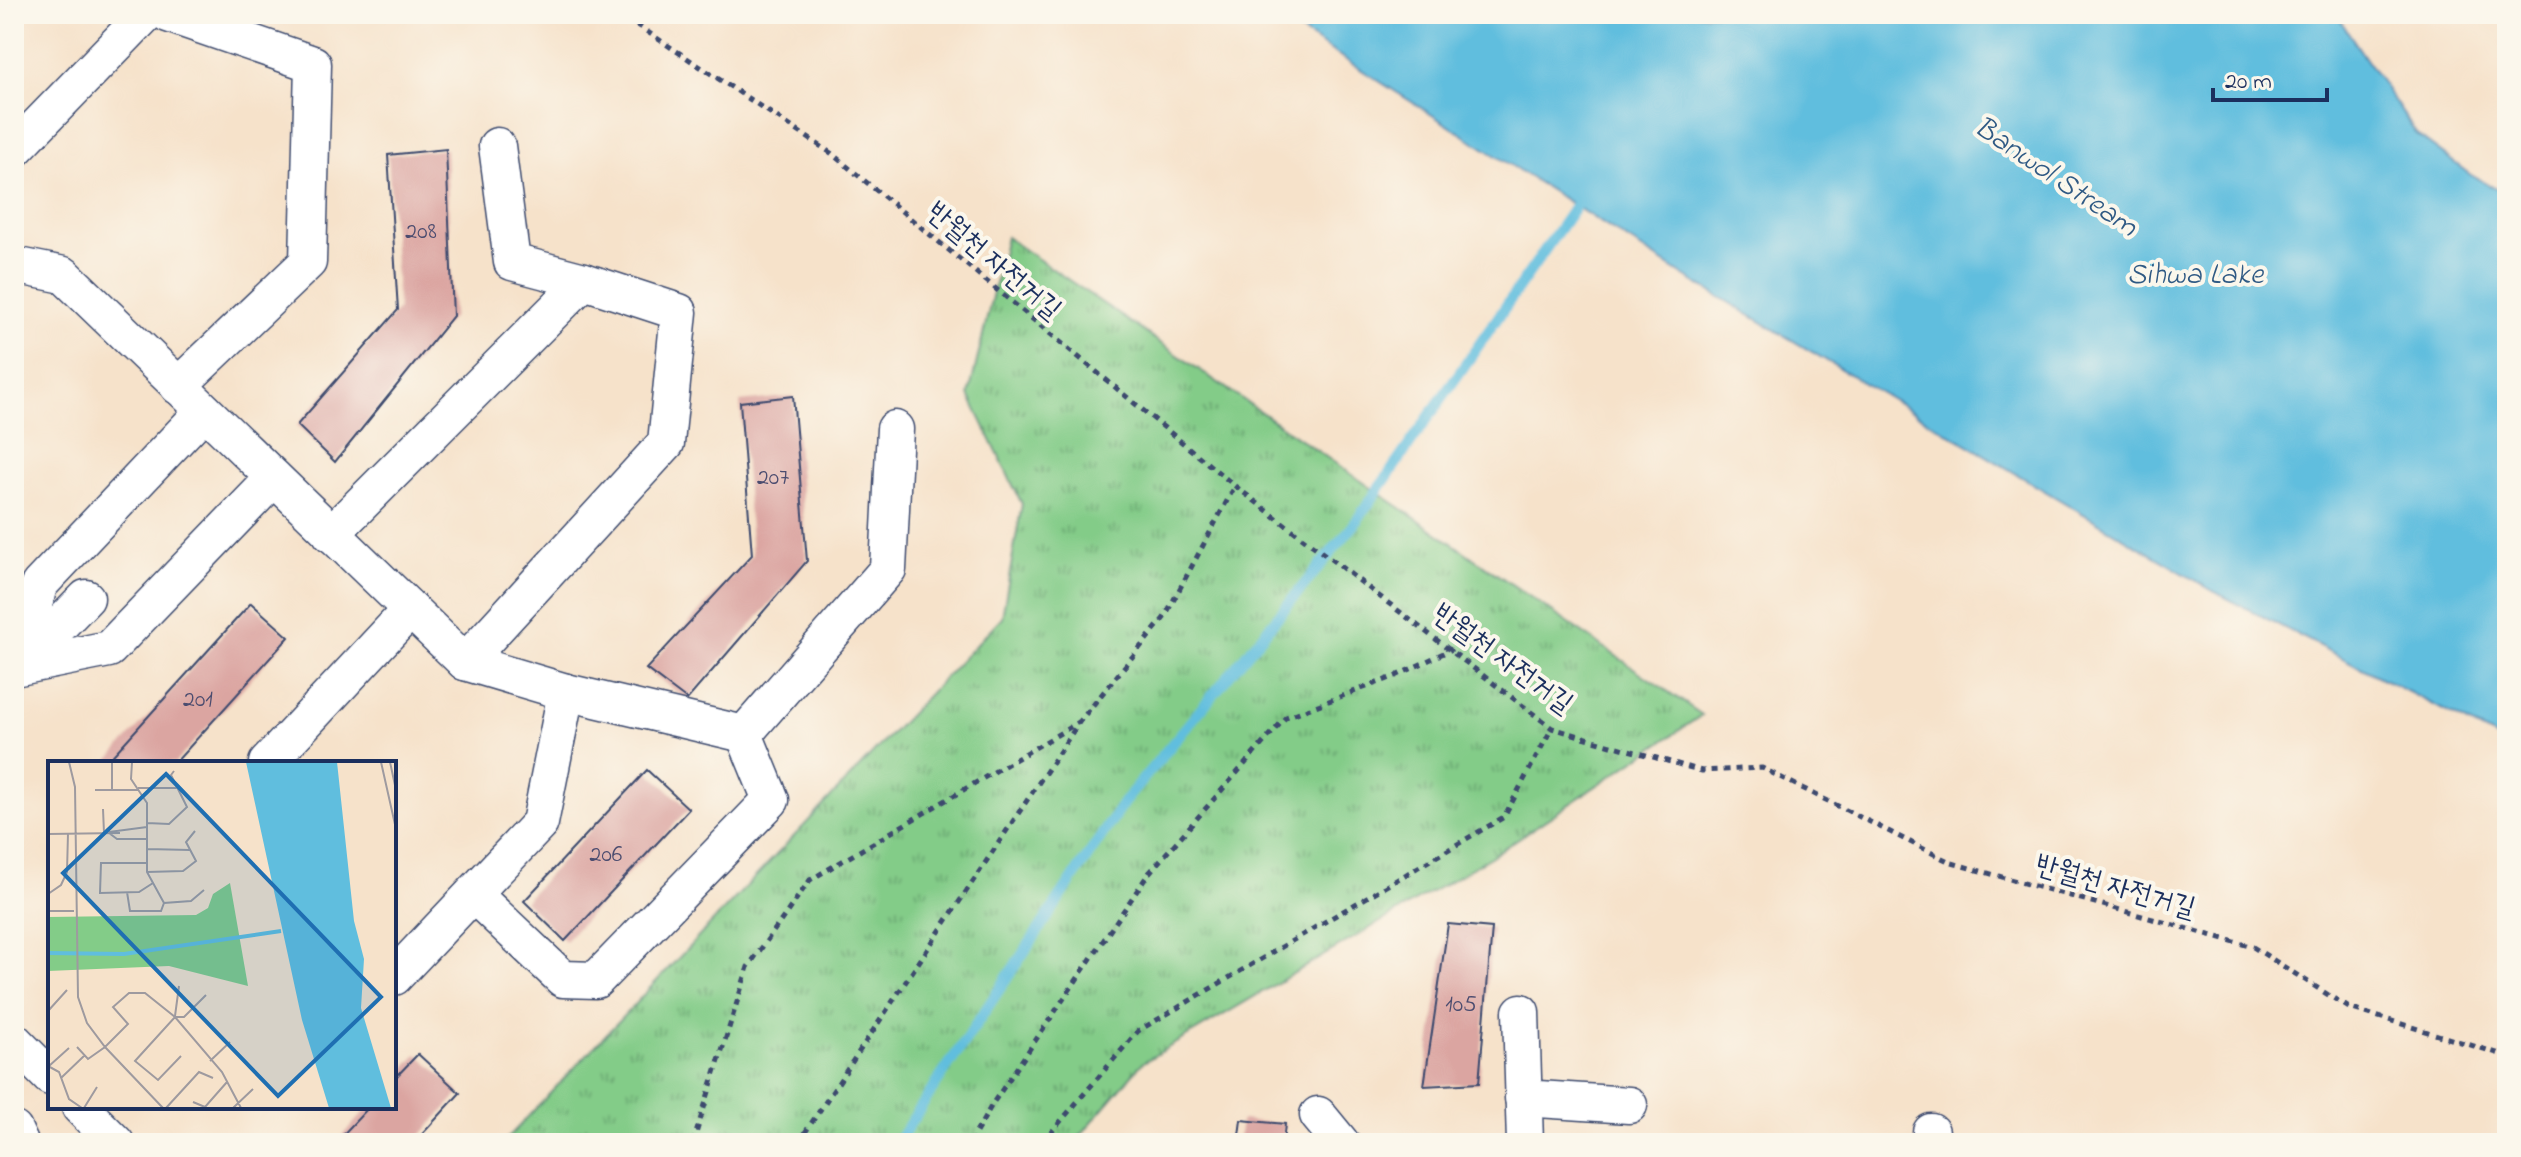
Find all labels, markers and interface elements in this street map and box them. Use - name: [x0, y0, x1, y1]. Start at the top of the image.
- scale bar: [2213, 52, 2327, 102]
- text: 20 m: [2225, 65, 2272, 100]
- water label: Banwol Stream: [1964, 107, 2146, 250]
- street label: 반월천 자전거길: [917, 193, 1069, 331]
- house number: 208: [405, 215, 437, 250]
- water label: Sihwa Lake: [2127, 254, 2265, 298]
- house number: 207: [757, 461, 789, 496]
- street label: 반월천 자전거길: [1423, 595, 1581, 725]
- house number: 201: [183, 683, 213, 718]
- inset map: [48, 761, 396, 1109]
- house number: 206: [590, 838, 623, 873]
- street label: 반월천 자전거길: [2030, 846, 2200, 930]
- house number: 105: [1445, 988, 1477, 1023]

